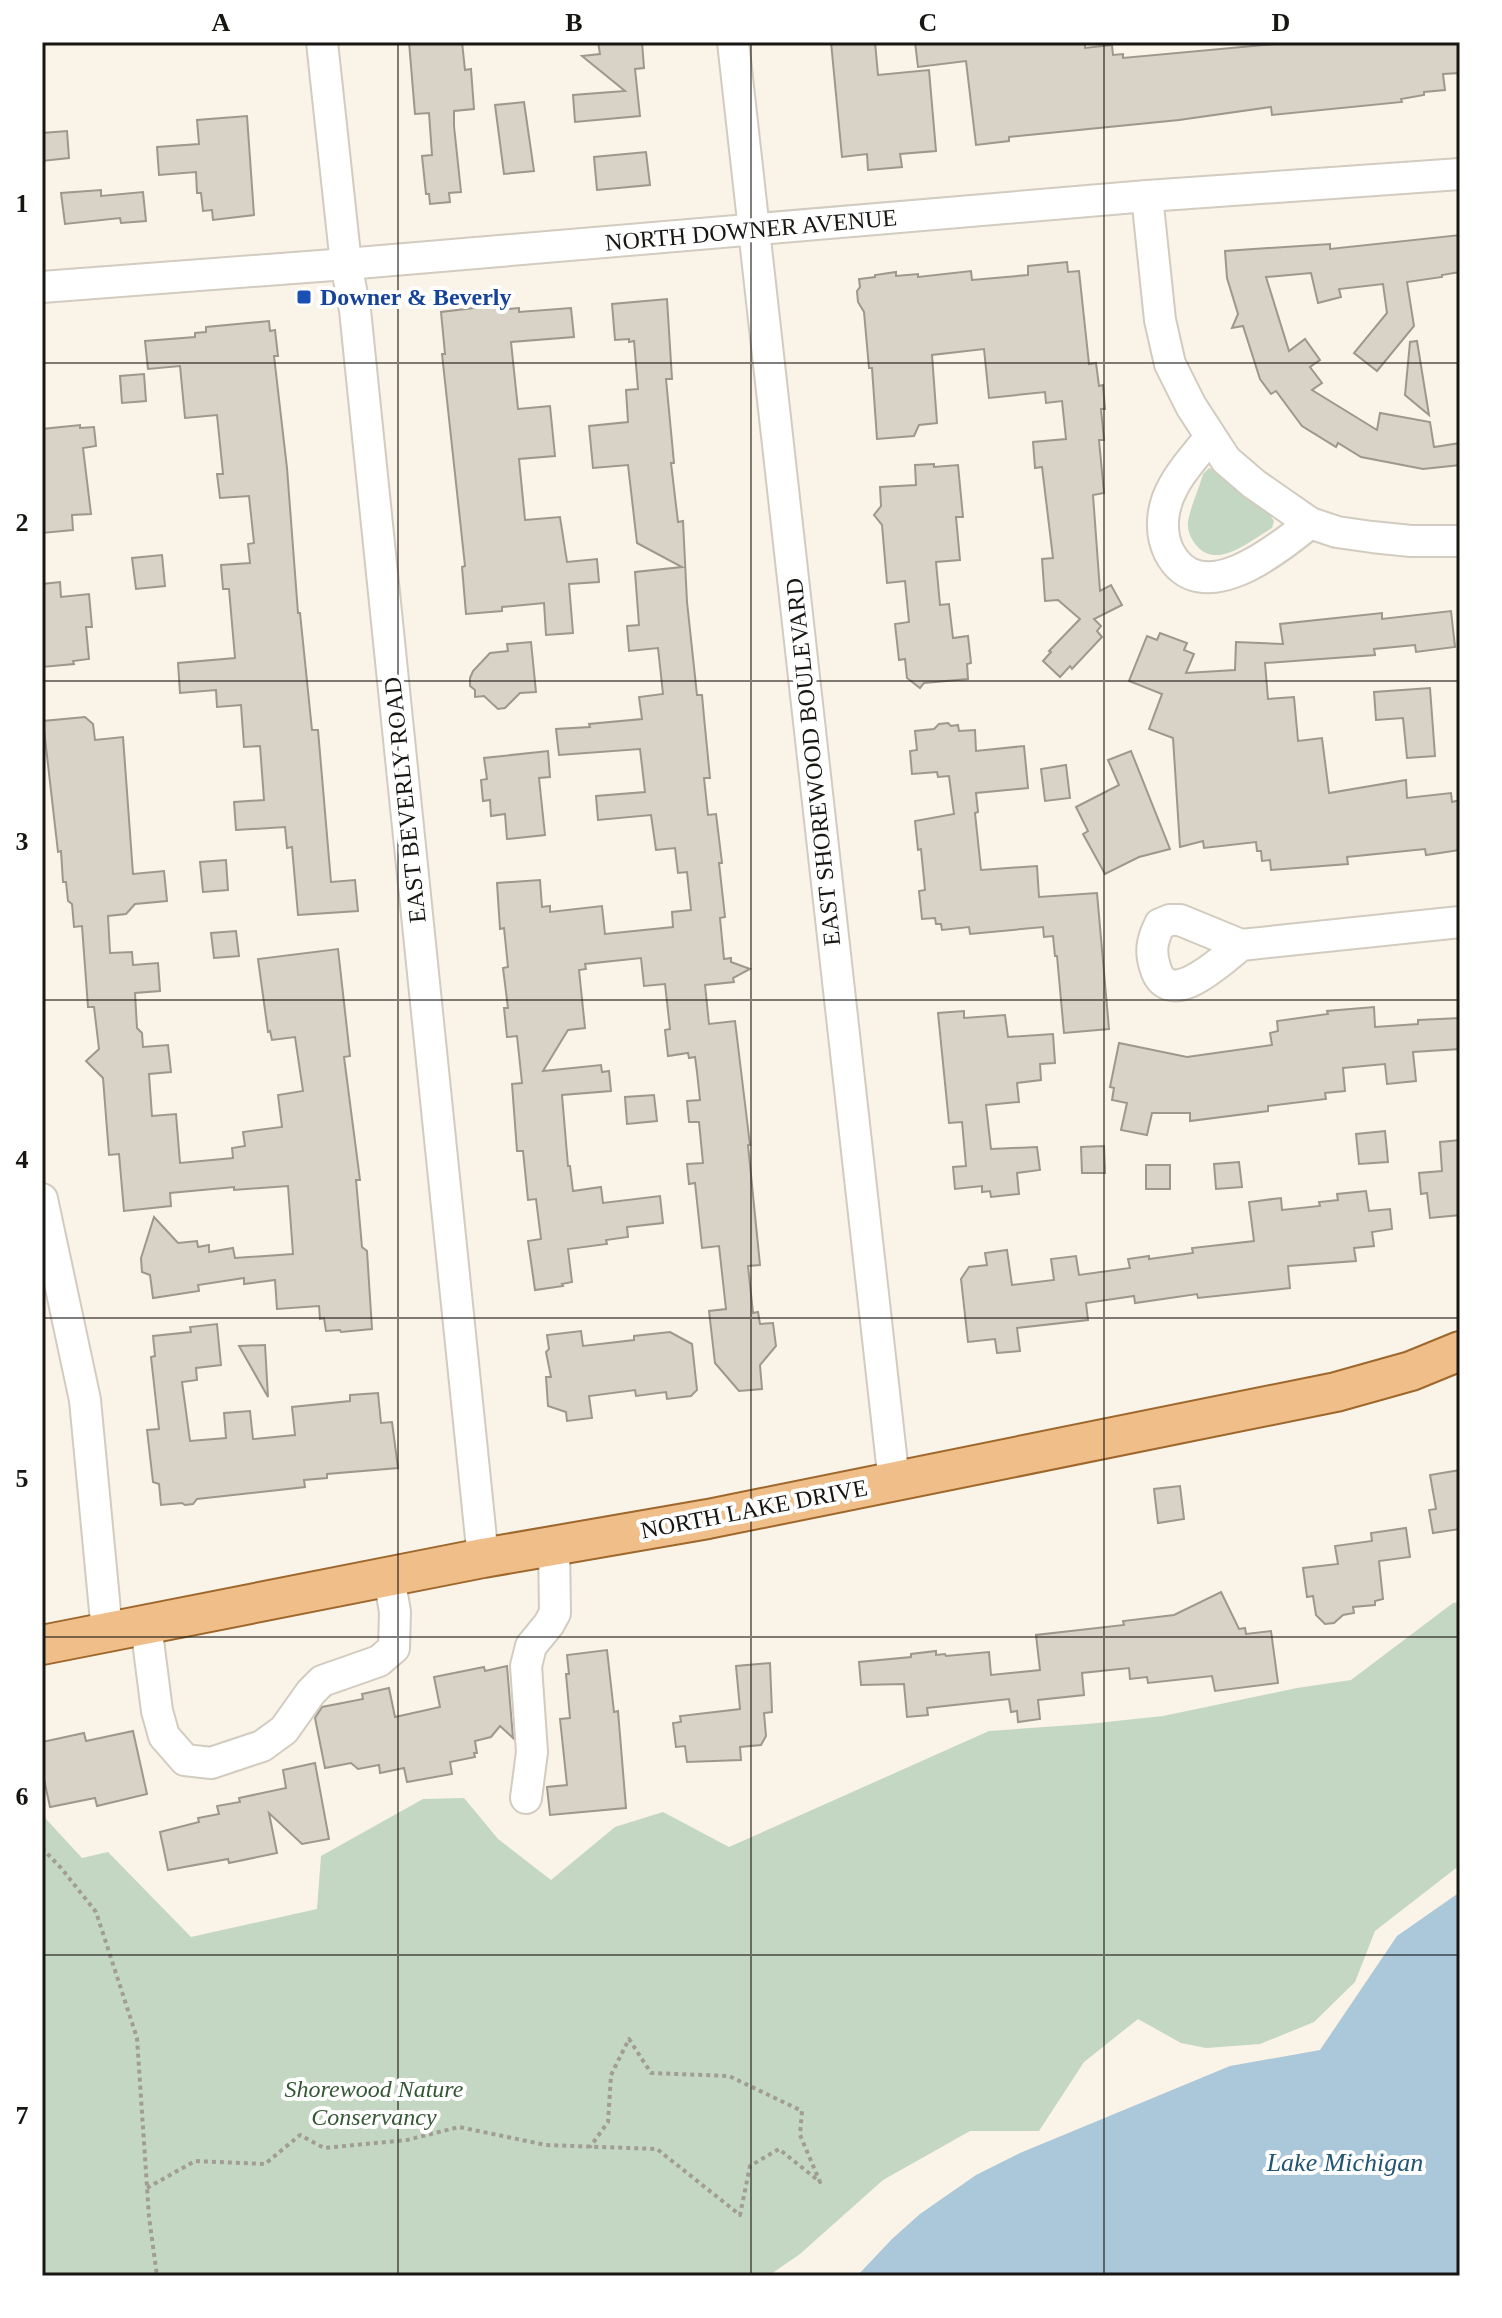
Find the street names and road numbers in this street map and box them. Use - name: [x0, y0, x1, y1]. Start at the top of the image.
- street label: NORTH DOWNER AVENUE: [604, 204, 898, 256]
- street label: EAST SHOREWOOD BOULEVARD: [781, 577, 845, 947]
- street label: EAST BEVERLY ROAD: [379, 676, 431, 924]
- street label: NORTH LAKE DRIVE: [638, 1474, 870, 1544]

